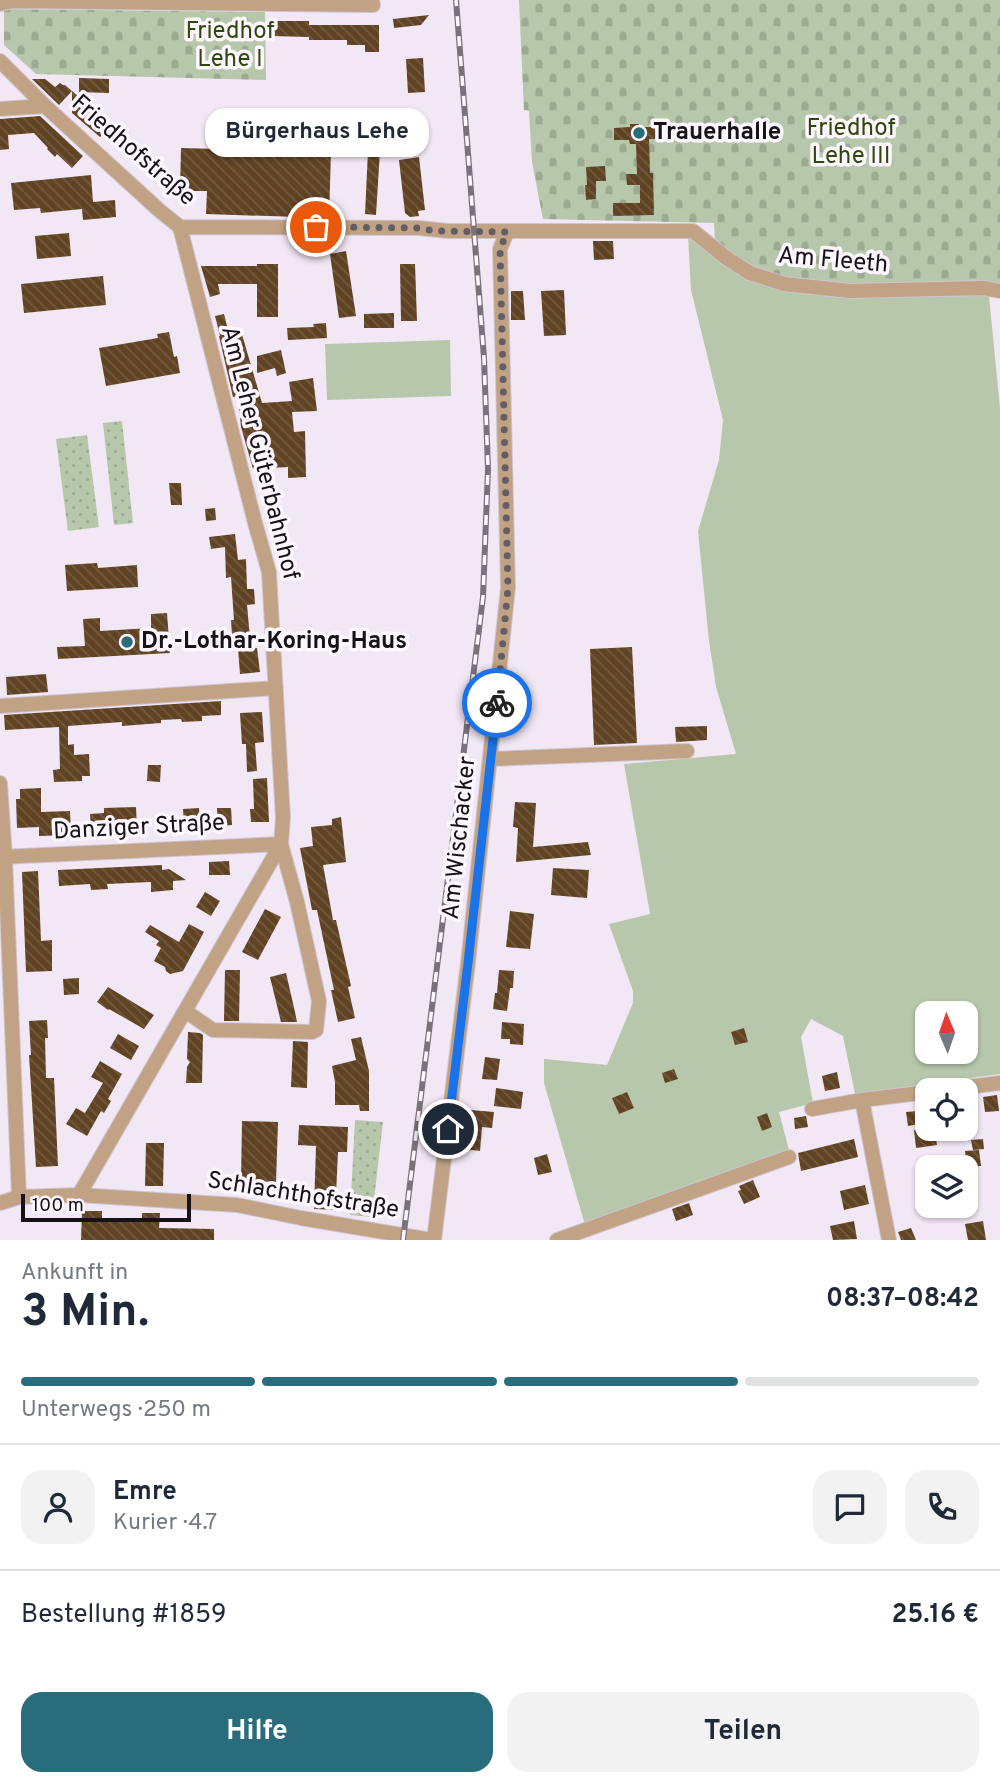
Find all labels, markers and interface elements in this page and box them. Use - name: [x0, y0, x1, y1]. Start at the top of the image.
- park label: Friedhof Lehe I: [186, 17, 274, 75]
- street label: Friedhofstraße: [65, 89, 201, 213]
- callout: Bürgerhaus Lehe: [204, 108, 428, 157]
- park label: Friedhof Lehe III: [807, 114, 895, 172]
- text: Bürgerhaus Lehe: [225, 118, 409, 147]
- place label: Trauerhalle: [653, 118, 781, 148]
- marker: Trauerhalle: [631, 125, 647, 141]
- pin: [286, 197, 346, 257]
- icon: bag: [297, 208, 335, 246]
- street label: Am Fleeth: [777, 241, 889, 281]
- street label: Am Leher Güterbahnhof: [213, 323, 305, 583]
- place label: Dr.-Lothar-Koring-Haus: [141, 627, 407, 657]
- marker: Dr.-Lothar-Koring-Haus: [119, 634, 135, 650]
- courier: [462, 668, 532, 738]
- icon: bike: [478, 684, 516, 722]
- street label: Am Wischacker: [437, 755, 483, 921]
- street label: Danziger Straße: [52, 809, 226, 847]
- north arrow: [915, 1001, 978, 1064]
- map controls: [915, 1001, 978, 1218]
- button: locate: [915, 1078, 978, 1141]
- pin: [418, 1099, 478, 1159]
- icon: home: [429, 1110, 467, 1148]
- button: layers: [915, 1155, 978, 1218]
- street label: Schlachthofstraße: [205, 1166, 401, 1226]
- scale bar: [21, 1191, 191, 1223]
- text: 100 m: [32, 1194, 84, 1218]
- text: Ankunft in: [21, 1259, 128, 1288]
- text: 08:37–08:42: [826, 1283, 979, 1316]
- text: 3 Min.: [21, 1284, 149, 1343]
- text: Unterwegs · 250 m: [21, 1396, 211, 1425]
- button: person: [21, 1470, 95, 1544]
- button: chat: [813, 1470, 887, 1544]
- button: phone: [905, 1470, 979, 1544]
- text: Emre: [113, 1476, 177, 1509]
- text: Kurier · 4.7: [113, 1509, 217, 1538]
- text: Bestellung #1859: [21, 1599, 226, 1632]
- text: 25.16 €: [892, 1599, 979, 1632]
- button: Hilfe: [21, 1692, 493, 1772]
- button: Teilen: [507, 1692, 979, 1772]

